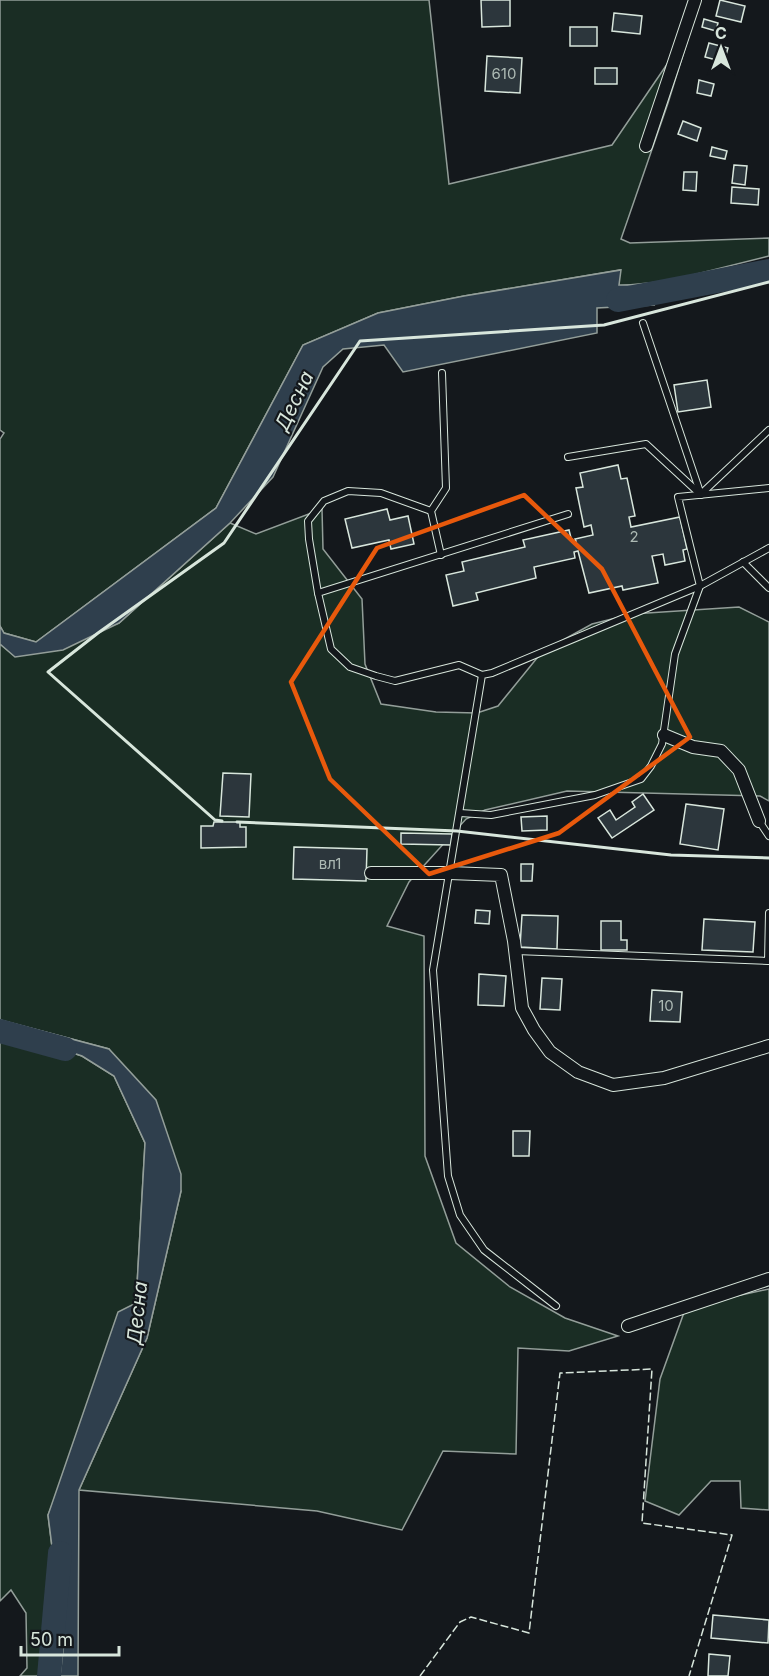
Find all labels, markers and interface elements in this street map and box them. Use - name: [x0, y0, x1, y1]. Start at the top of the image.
- north arrow: [691, 18, 751, 78]
- text: С: [715, 23, 727, 43]
- house number: 610: [492, 64, 516, 83]
- water label: Десна: [269, 367, 319, 436]
- house number: 2: [629, 527, 639, 546]
- house number: вл1: [319, 854, 341, 873]
- house number: 10: [658, 996, 674, 1015]
- water label: Десна: [122, 1280, 152, 1347]
- scale bar: [21, 1619, 118, 1657]
- text: 50 m: [30, 1629, 73, 1650]

